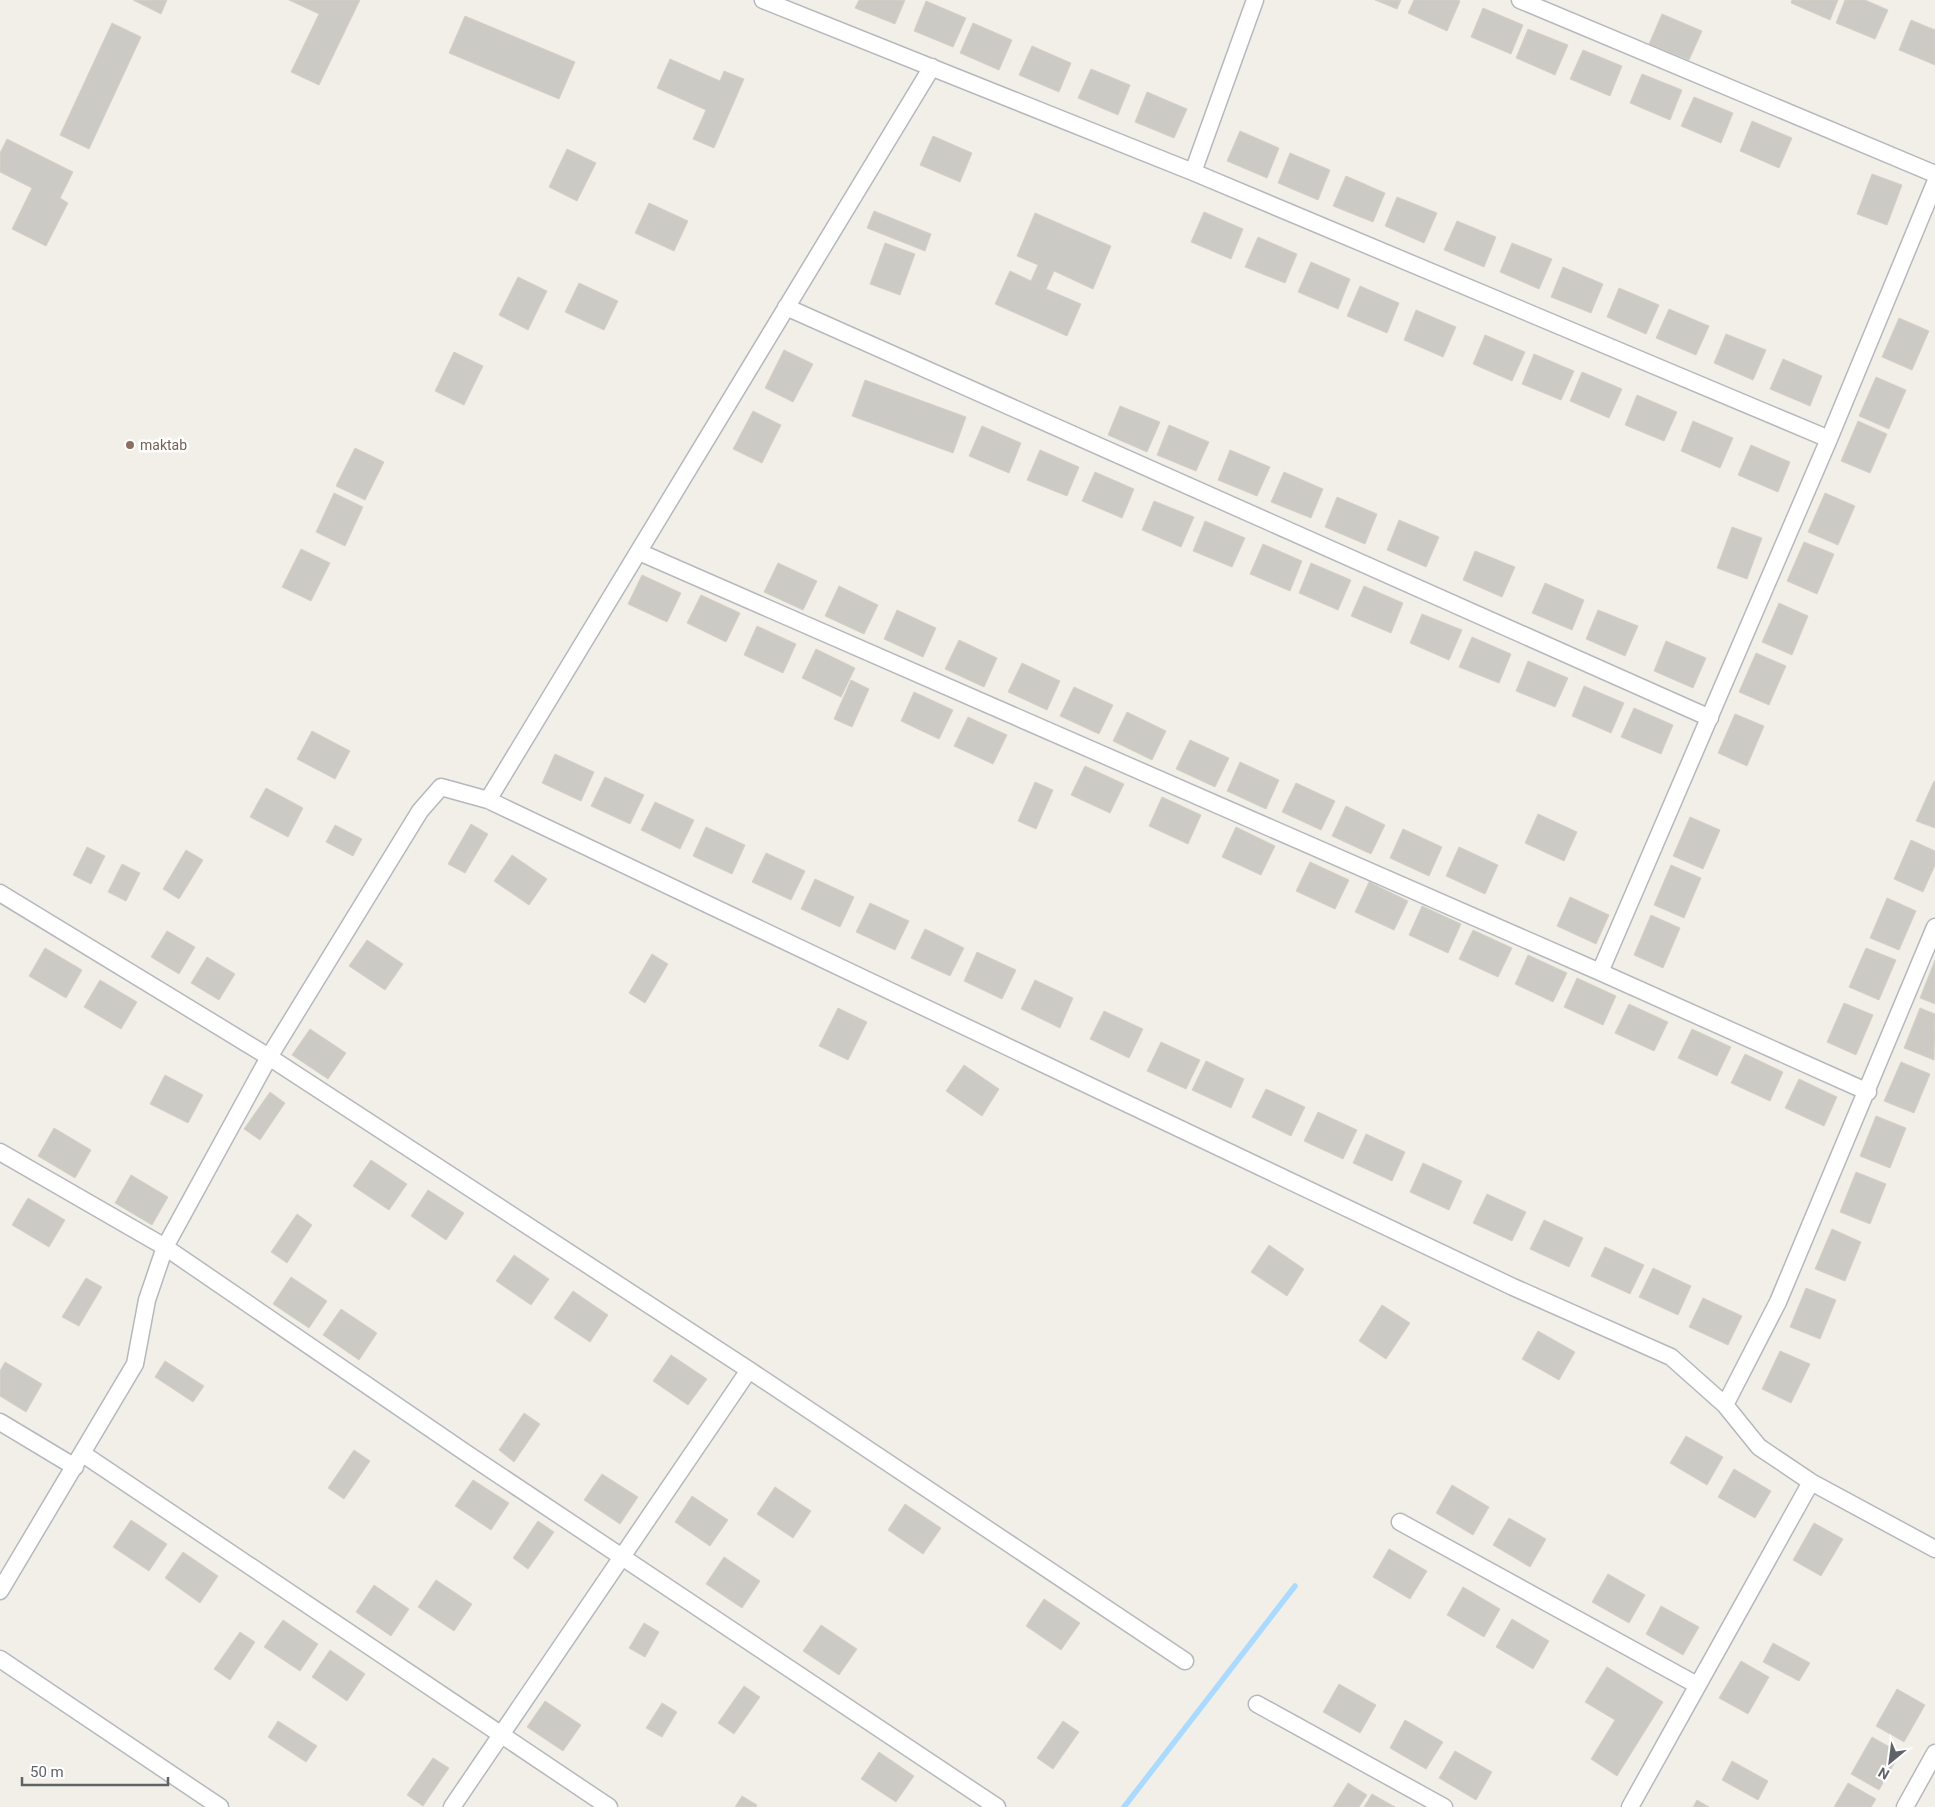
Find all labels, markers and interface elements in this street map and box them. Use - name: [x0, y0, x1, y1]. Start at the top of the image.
- place label: maktab: [140, 437, 187, 453]
- marker: maktab: [124, 439, 136, 451]
- north arrow: [1865, 1737, 1915, 1787]
- scale bar: [22, 1754, 169, 1786]
- text: 50 m: [30, 1763, 64, 1781]
- text: N: [1875, 1764, 1892, 1783]

